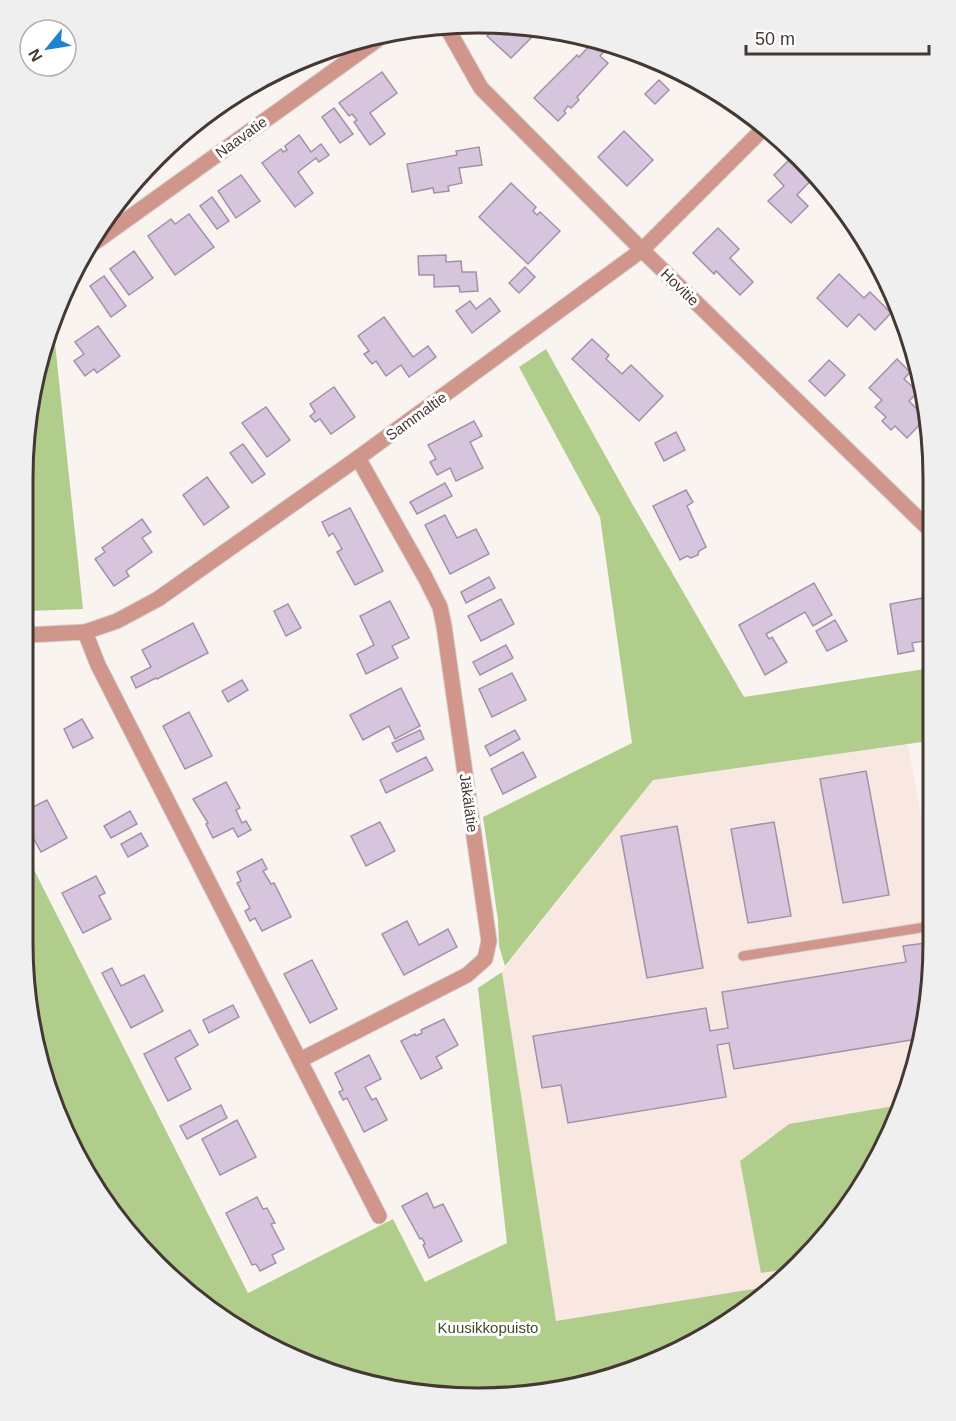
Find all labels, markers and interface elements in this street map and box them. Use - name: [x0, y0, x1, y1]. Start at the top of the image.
- north arrow: [18, 18, 78, 78]
- scale bar: [746, 18, 929, 56]
- text: 50 m: [755, 29, 795, 49]
- text: N: [25, 46, 46, 65]
- street label: Naavatie: [212, 113, 270, 161]
- street label: Hovitie: [658, 265, 702, 309]
- street label: Sammaltie: [382, 388, 450, 444]
- street label: Jäkälätie: [456, 773, 482, 833]
- park label: Kuusikkopuisto: [438, 1319, 538, 1336]

